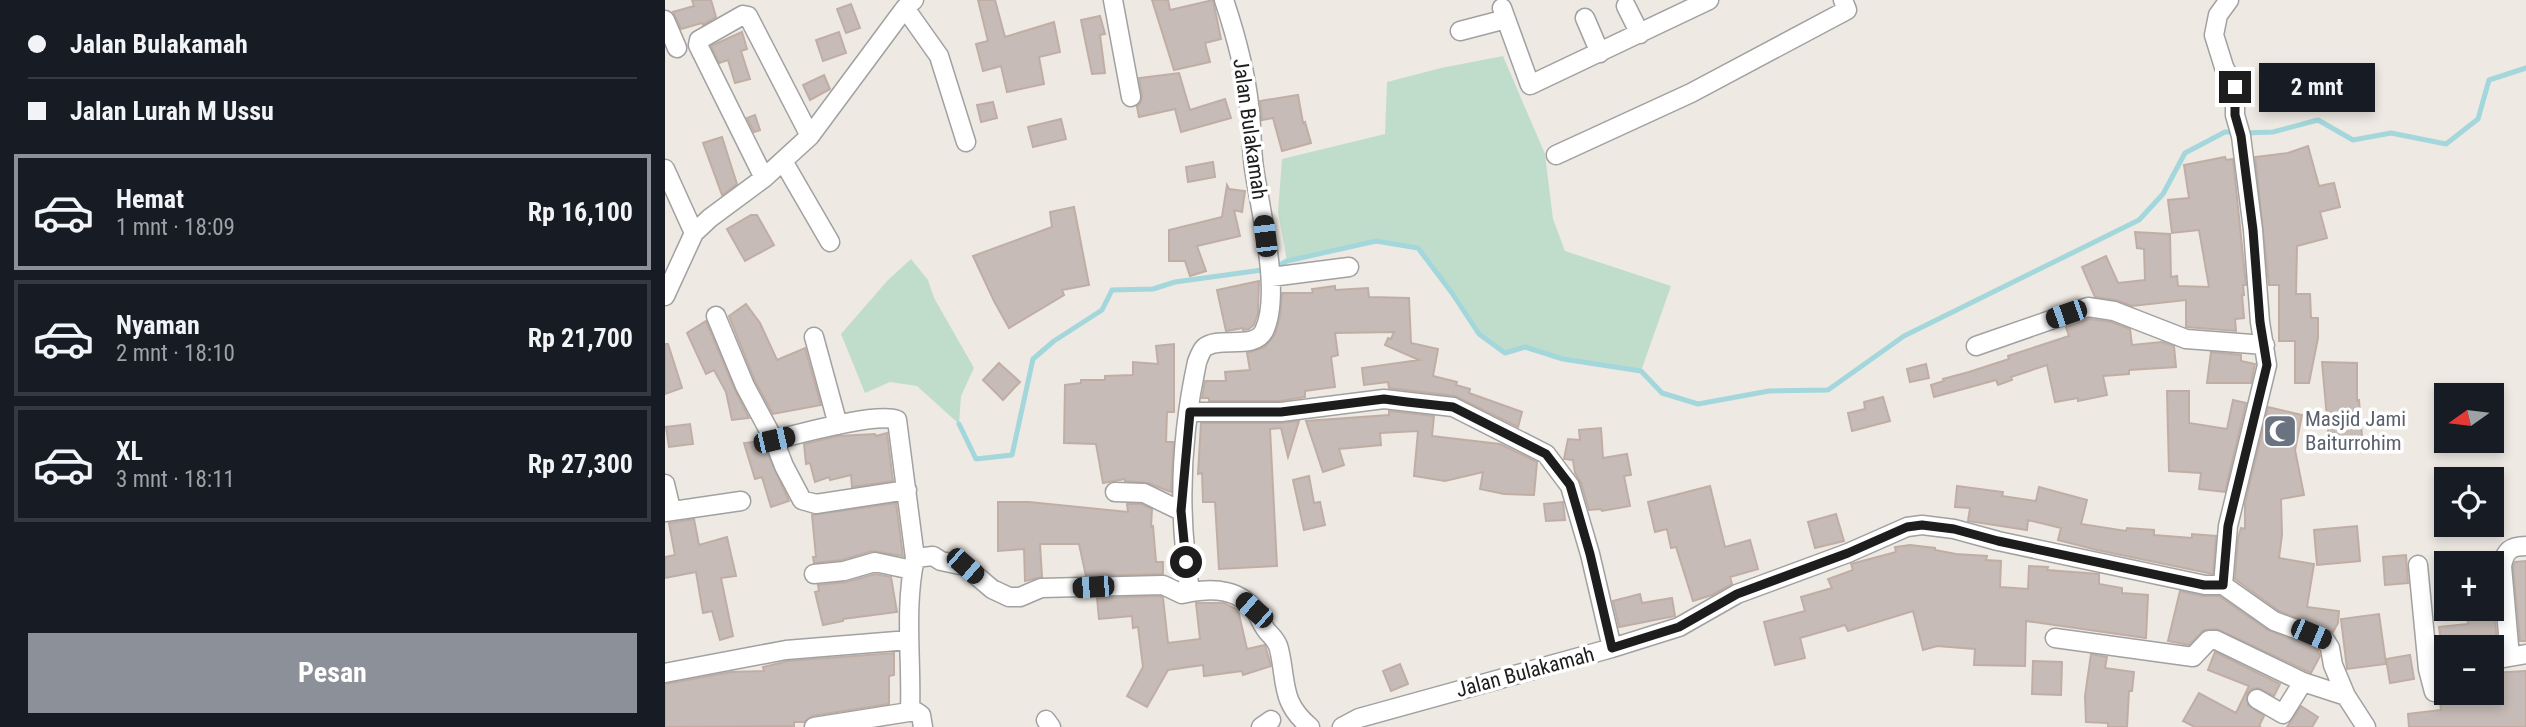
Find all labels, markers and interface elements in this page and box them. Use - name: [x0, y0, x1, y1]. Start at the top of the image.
- text: Jalan Bulakamah: [70, 29, 248, 59]
- street label: Jalan Bulakamah: [1228, 57, 1272, 201]
- callout: 2 mnt: [2259, 62, 2375, 112]
- route end: [2219, 71, 2251, 103]
- text: 2 mnt: [2291, 74, 2343, 101]
- text: Jalan Lurah M Ussu: [70, 96, 274, 126]
- icon: car: [32, 181, 95, 244]
- text: Hemat: [116, 184, 184, 214]
- text: Rp 16,100: [528, 197, 633, 227]
- text: 1 mnt · 18:09: [116, 214, 235, 241]
- car: [1253, 214, 1278, 258]
- car: [2043, 297, 2090, 331]
- icon: car: [32, 307, 95, 370]
- text: Nyaman: [116, 310, 200, 340]
- text: Rp 21,700: [528, 323, 633, 353]
- text: 2 mnt · 18:10: [116, 340, 235, 367]
- north arrow: [2434, 383, 2504, 453]
- map controls: [2434, 383, 2504, 705]
- place label: Masjid Jami Baiturrohim: [2305, 407, 2406, 455]
- mosque icon: Masjid Jami Baiturrohim: [2261, 412, 2299, 450]
- car: [752, 425, 797, 455]
- icon: car: [32, 433, 95, 496]
- text: XL: [116, 436, 143, 466]
- text: Rp 27,300: [528, 449, 633, 479]
- text: 3 mnt · 18:11: [116, 466, 235, 493]
- button: locate: [2434, 467, 2504, 537]
- car: [943, 544, 988, 588]
- route start: [1170, 546, 1202, 578]
- button: +: [2434, 551, 2504, 621]
- car: [1072, 575, 1115, 599]
- car: [1232, 588, 1277, 632]
- car: [2288, 616, 2335, 652]
- button: Pesan: [28, 633, 637, 713]
- button: −: [2434, 635, 2504, 705]
- street label: Jalan Bulakamah: [1453, 642, 1597, 702]

